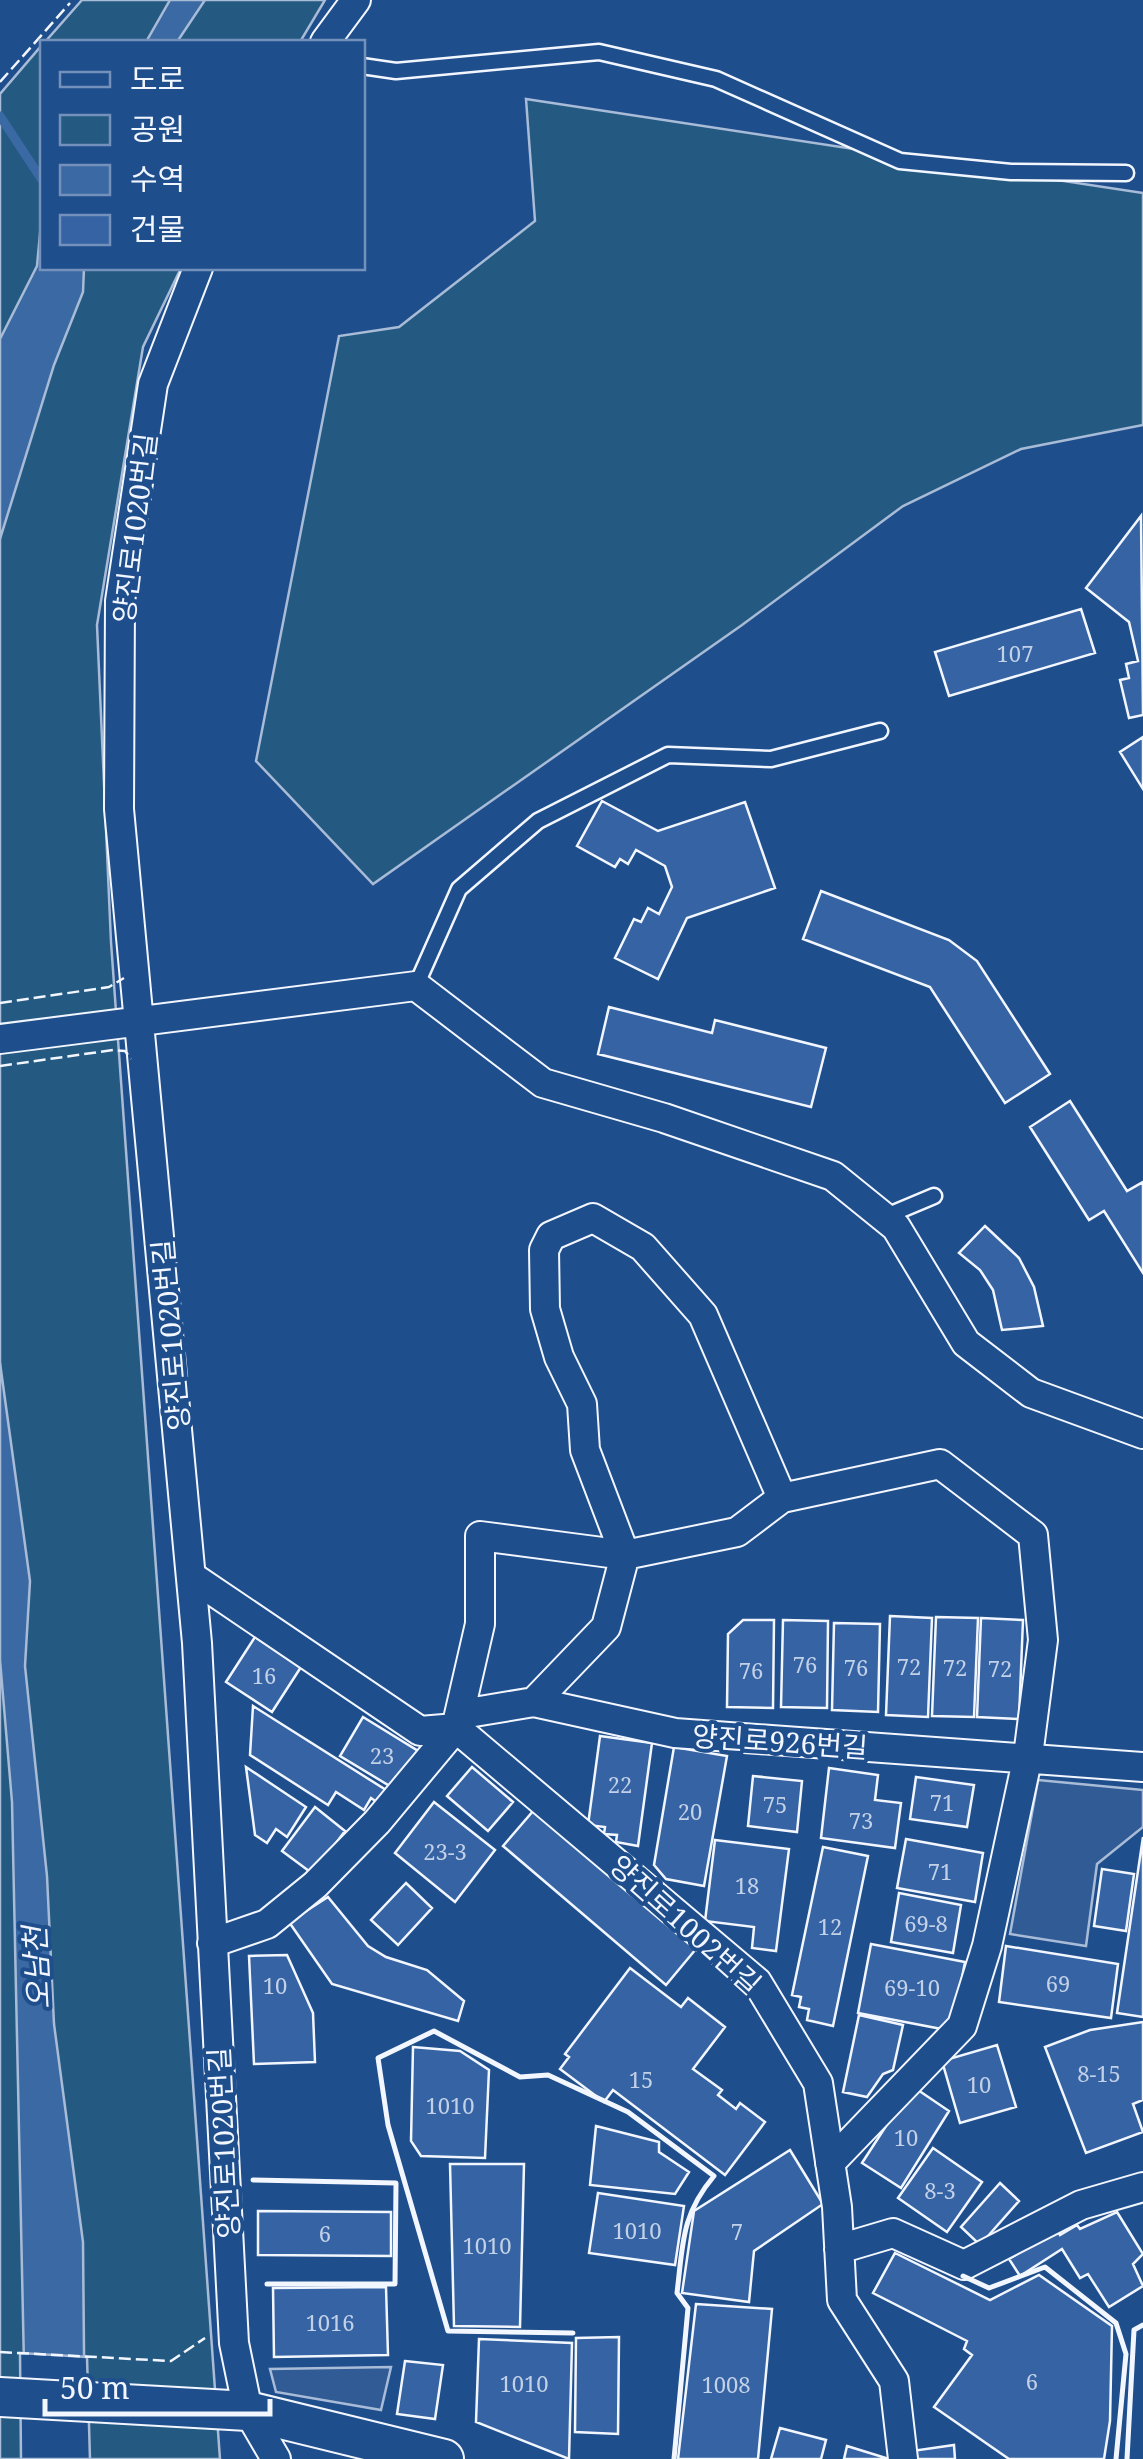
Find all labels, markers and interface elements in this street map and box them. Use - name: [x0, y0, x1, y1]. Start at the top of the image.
- legend: [40, 40, 365, 270]
- text: 도로: [130, 58, 185, 99]
- text: 공원: [130, 108, 185, 149]
- text: 수역: [130, 158, 185, 199]
- text: 건물: [130, 208, 185, 249]
- street label: 양진로1020번길: [103, 431, 165, 625]
- house number: 107: [997, 638, 1033, 668]
- street label: 양진로1020번길: [143, 1238, 197, 1432]
- house number: 76: [793, 1649, 817, 1679]
- house number: 72: [897, 1651, 921, 1681]
- house number: 76: [844, 1652, 868, 1682]
- house number: 72: [943, 1652, 967, 1682]
- house number: 72: [988, 1653, 1012, 1683]
- house number: 76: [739, 1655, 763, 1685]
- house number: 16: [252, 1660, 276, 1690]
- street label: 양진로926번길: [691, 1716, 869, 1766]
- house number: 23: [370, 1740, 394, 1770]
- house number: 22: [608, 1769, 632, 1799]
- house number: 71: [930, 1787, 954, 1817]
- house number: 75: [763, 1789, 787, 1819]
- house number: 20: [678, 1796, 702, 1826]
- house number: 73: [849, 1805, 873, 1835]
- house number: 23-3: [423, 1836, 467, 1866]
- street label: 양진로1002번길: [602, 1846, 770, 2002]
- house number: 71: [928, 1856, 952, 1886]
- house number: 18: [735, 1870, 759, 1900]
- house number: 69-8: [904, 1908, 948, 1938]
- house number: 12: [818, 1911, 842, 1941]
- water label: 오남천: [13, 1922, 59, 2010]
- house number: 69: [1046, 1968, 1070, 1998]
- house number: 10: [263, 1970, 287, 2000]
- house number: 69-10: [884, 1972, 940, 2002]
- street label: 양진로1020번길: [199, 2046, 247, 2240]
- house number: 8-15: [1077, 2058, 1121, 2088]
- house number: 15: [629, 2064, 653, 2094]
- house number: 10: [967, 2069, 991, 2099]
- house number: 1010: [425, 2090, 475, 2120]
- house number: 10: [894, 2122, 918, 2152]
- house number: 8-3: [924, 2175, 956, 2205]
- house number: 1010: [612, 2215, 662, 2245]
- house number: 7: [731, 2216, 743, 2246]
- house number: 6: [319, 2218, 331, 2248]
- house number: 1010: [462, 2230, 512, 2260]
- house number: 1016: [305, 2307, 355, 2337]
- scale bar: [45, 2354, 270, 2416]
- house number: 6: [1026, 2366, 1038, 2396]
- text: 50 m: [60, 2367, 130, 2408]
- house number: 1010: [499, 2368, 549, 2398]
- house number: 1008: [701, 2369, 751, 2399]

